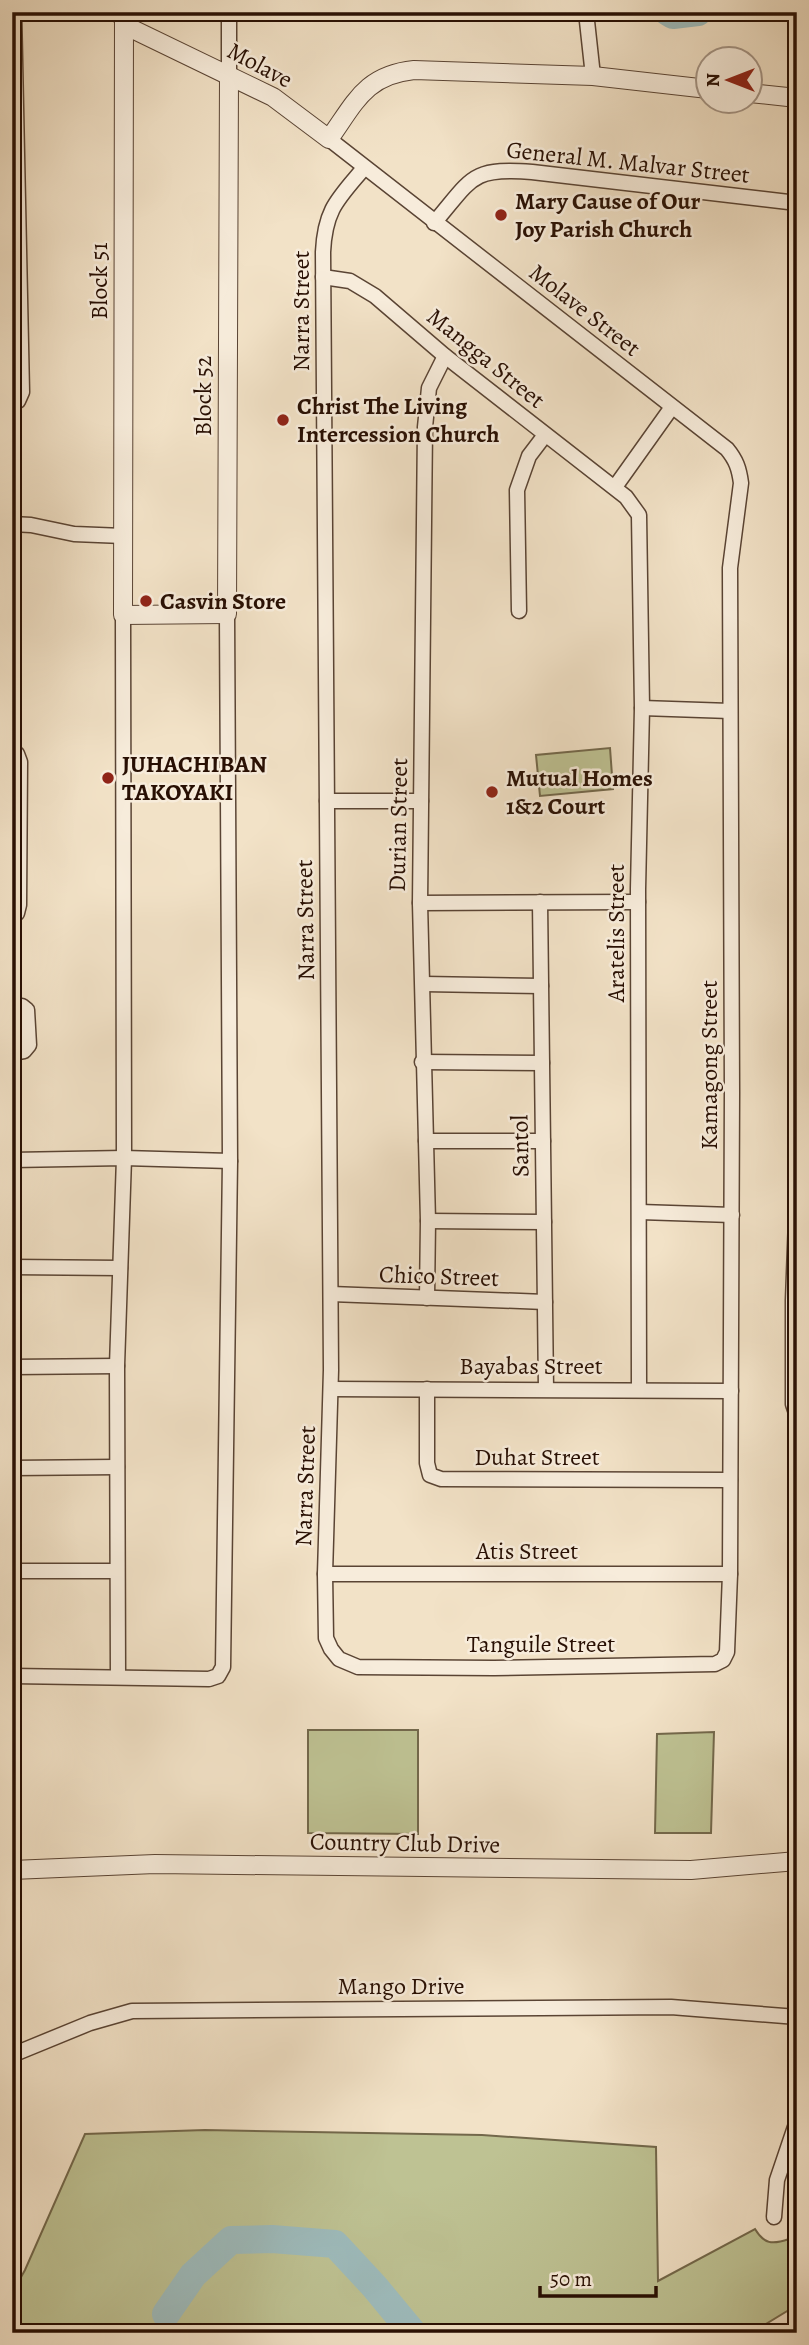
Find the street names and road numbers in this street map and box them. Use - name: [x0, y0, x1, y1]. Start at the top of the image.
- street label: Molave: [222, 35, 298, 95]
- street label: General M. Malvar Street: [505, 133, 751, 191]
- street label: Block 51: [83, 242, 115, 320]
- street label: Narra Street: [285, 250, 317, 372]
- street label: Molave Street: [523, 256, 647, 364]
- street label: Mangga Street: [420, 301, 552, 416]
- street label: Block 52: [187, 356, 219, 436]
- street label: Durian Street: [381, 758, 415, 892]
- street label: Narra Street: [288, 859, 322, 981]
- street label: Aratelis Street: [600, 864, 632, 1003]
- street label: Kamagong Street: [693, 980, 725, 1150]
- street label: Santol: [503, 1114, 537, 1177]
- street label: Chico Street: [378, 1258, 500, 1294]
- street label: Bayabas Street: [459, 1350, 603, 1382]
- street label: Narra Street: [287, 1425, 323, 1547]
- street label: Duhat Street: [474, 1441, 600, 1473]
- street label: Atis Street: [475, 1535, 578, 1567]
- street label: Tanguile Street: [467, 1628, 615, 1660]
- street label: Country Club Drive: [310, 1825, 500, 1861]
- street label: Mango Drive: [337, 1970, 465, 2002]

